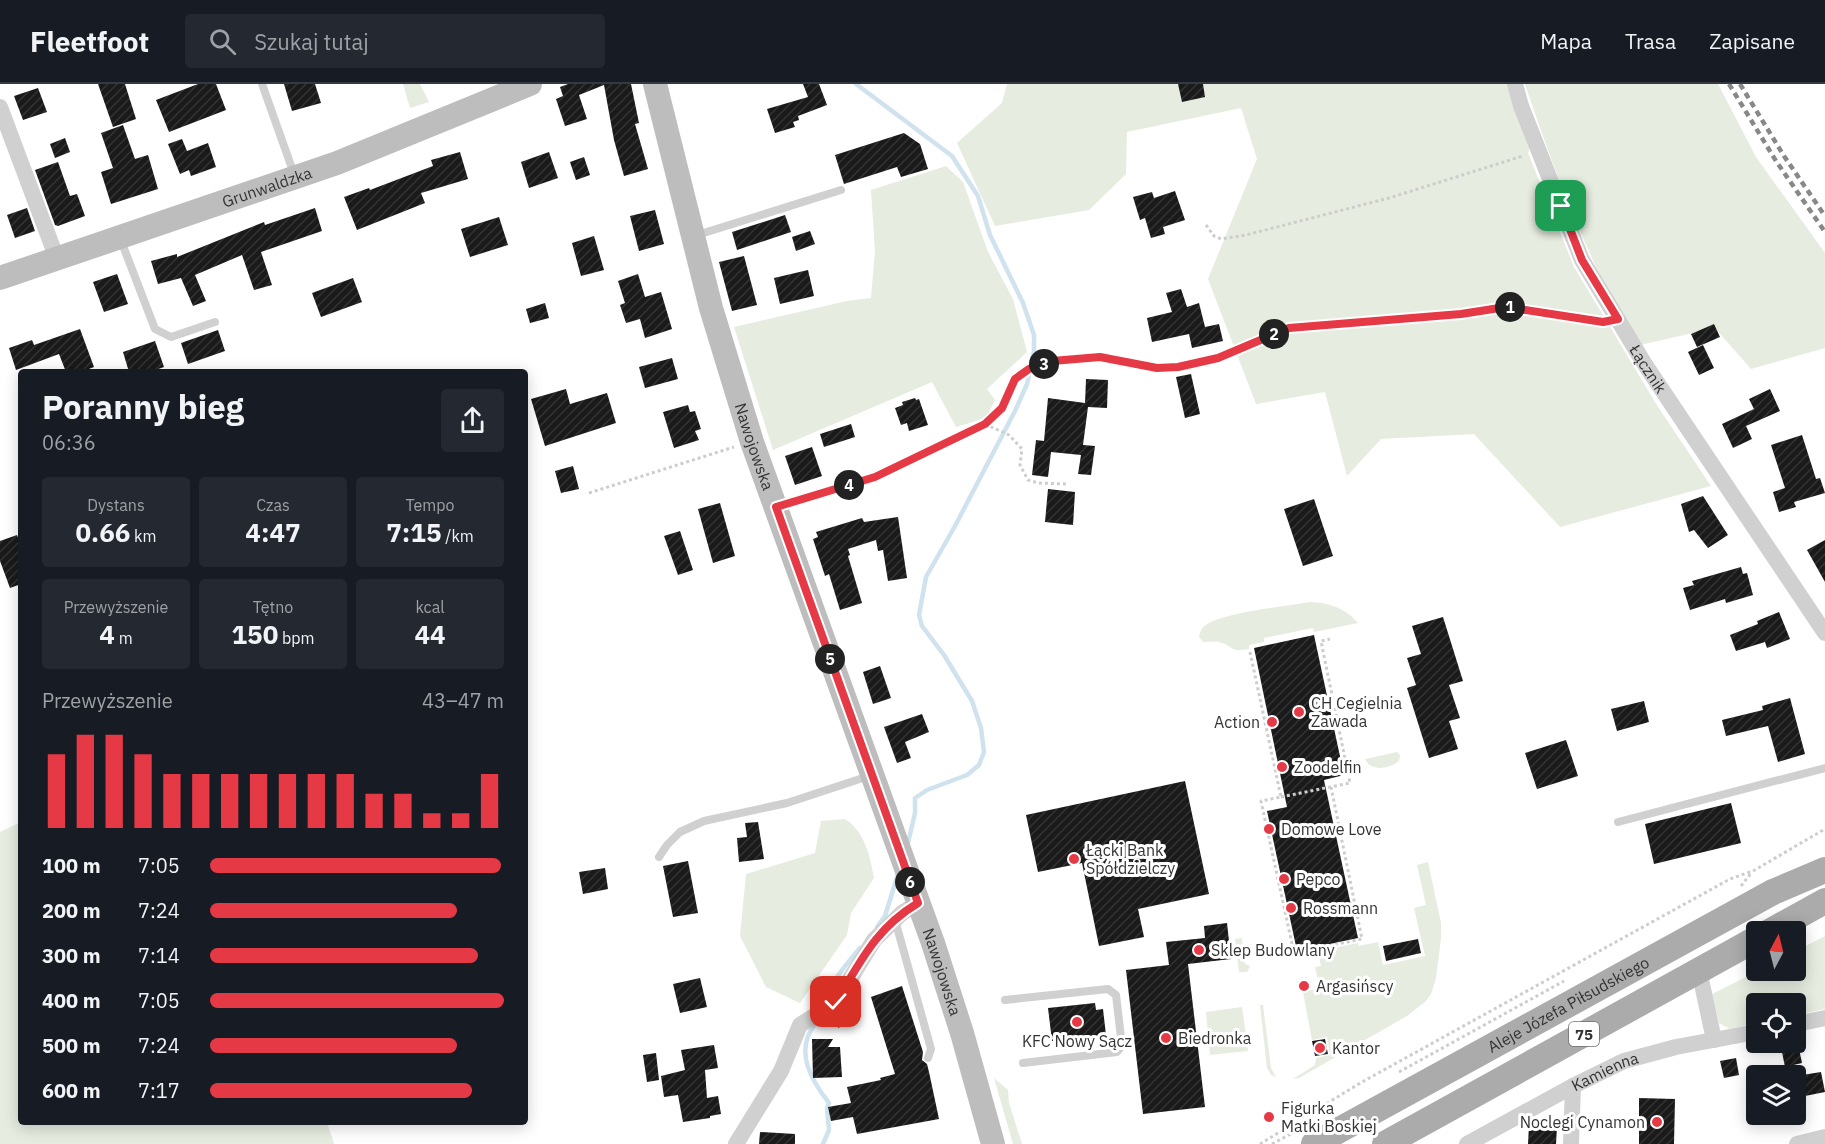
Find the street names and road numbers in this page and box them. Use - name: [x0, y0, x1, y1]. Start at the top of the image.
- street label: Grunwaldzka: [219, 162, 315, 212]
- street label: Łącznik: [1625, 340, 1672, 397]
- street label: Nawojowska: [731, 400, 779, 493]
- street label: Nawojowska: [918, 925, 966, 1019]
- street label: Aleje Józefa Piłsudskiego: [1484, 952, 1653, 1057]
- road number: 75: [1569, 1022, 1599, 1046]
- street label: Kamienna: [1568, 1047, 1641, 1095]

